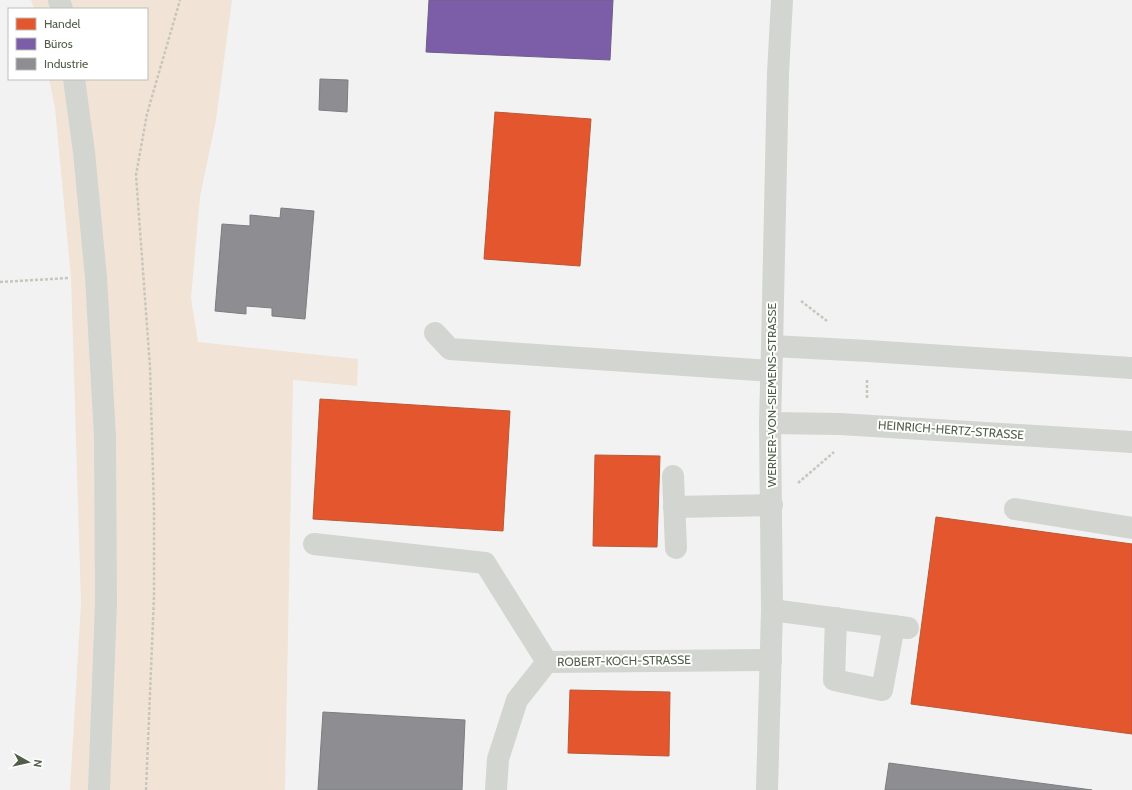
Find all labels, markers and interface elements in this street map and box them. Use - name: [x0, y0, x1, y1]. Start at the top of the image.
- legend: [8, 8, 148, 80]
- text: Handel: [44, 16, 81, 31]
- text: Büros: [44, 36, 73, 51]
- text: Industrie: [44, 56, 88, 71]
- street label: WERNER-VON-SIEMENS-STRASSE: [764, 302, 779, 487]
- street label: HEINRICH-HERTZ-STRASSE: [878, 417, 1025, 442]
- street label: ROBERT-KOCH-STRASSE: [557, 652, 691, 669]
- north arrow: [8, 742, 48, 782]
- text: N: [30, 759, 45, 768]

